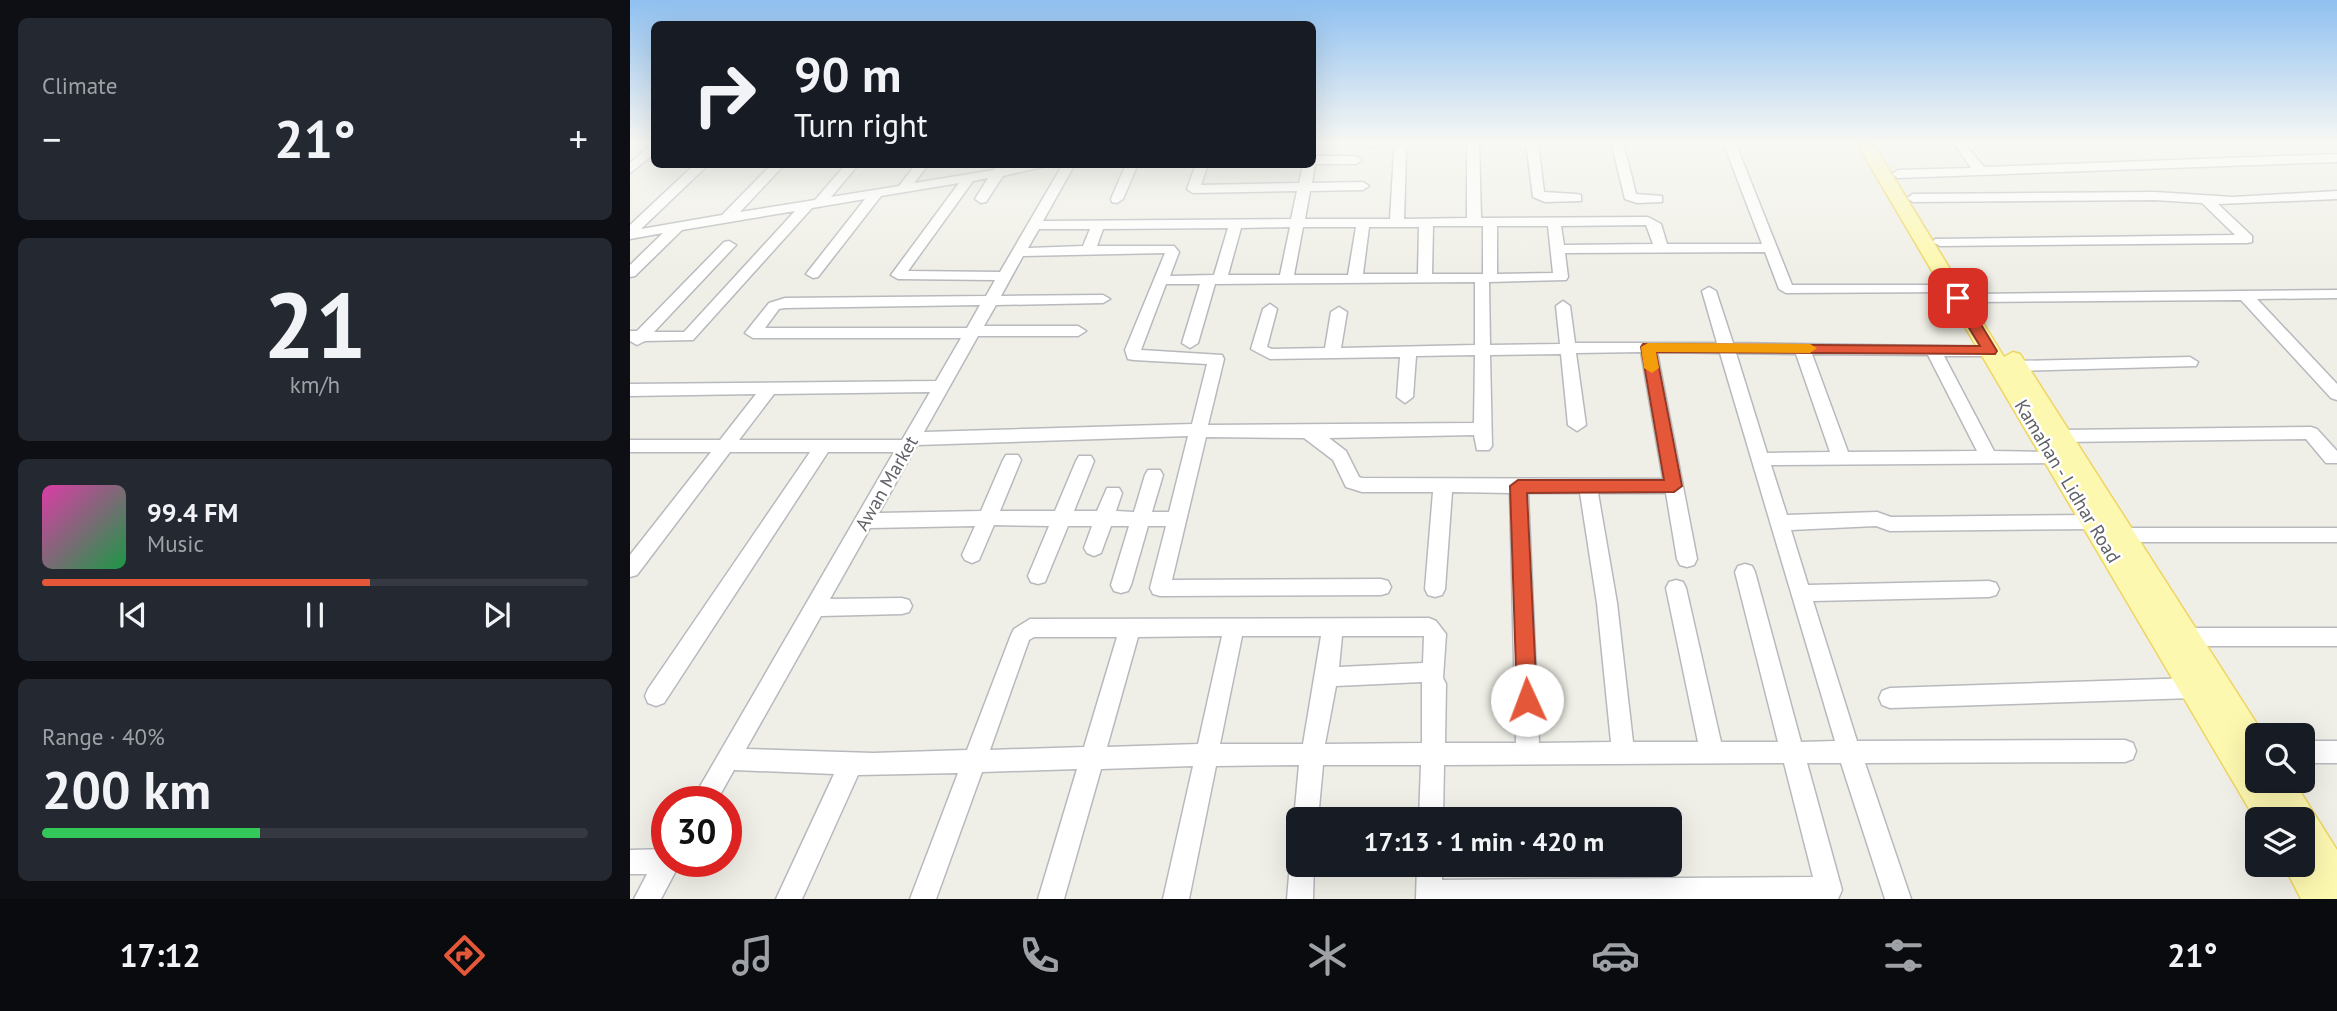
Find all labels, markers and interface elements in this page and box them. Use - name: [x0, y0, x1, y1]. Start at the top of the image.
- text: 90 m: [794, 42, 901, 106]
- icon: right: [679, 49, 770, 140]
- text: Climate: [42, 71, 117, 100]
- text: Turn right: [794, 104, 928, 146]
- text: 21°: [274, 105, 356, 172]
- text: −: [42, 114, 61, 163]
- text: +: [569, 114, 588, 163]
- text: 21: [263, 265, 367, 383]
- pin: [1928, 268, 1988, 328]
- icon: arrive: [1939, 279, 1977, 317]
- text: km/h: [290, 370, 340, 399]
- street label: Kamahan - Lidhar Road: [2010, 395, 2126, 567]
- street label: Awan Market: [849, 431, 923, 535]
- text: 99.4 FM: [147, 496, 238, 529]
- text: Music: [147, 529, 204, 558]
- icon: previous: [114, 596, 152, 634]
- icon: pause: [296, 596, 334, 634]
- icon: next: [478, 596, 516, 634]
- position arrow: [1490, 663, 1564, 737]
- text: Range · 40%: [42, 722, 165, 751]
- map controls: [2245, 723, 2315, 877]
- button: search: [2245, 723, 2315, 793]
- text: 200 km: [42, 756, 211, 823]
- speed limit sign: 30: [651, 786, 742, 877]
- button: layers: [2245, 807, 2315, 877]
- text: 17:13 · 1 min · 420 m: [1364, 825, 1604, 858]
- icon: directions: [440, 931, 489, 980]
- icon: music: [728, 931, 777, 980]
- icon: phone: [1015, 931, 1064, 980]
- icon: climate: [1303, 931, 1352, 980]
- icon: car: [1591, 931, 1640, 980]
- icon: filters: [1879, 931, 1928, 980]
- text: 17:12: [119, 934, 201, 976]
- text: 21°: [2167, 934, 2218, 976]

